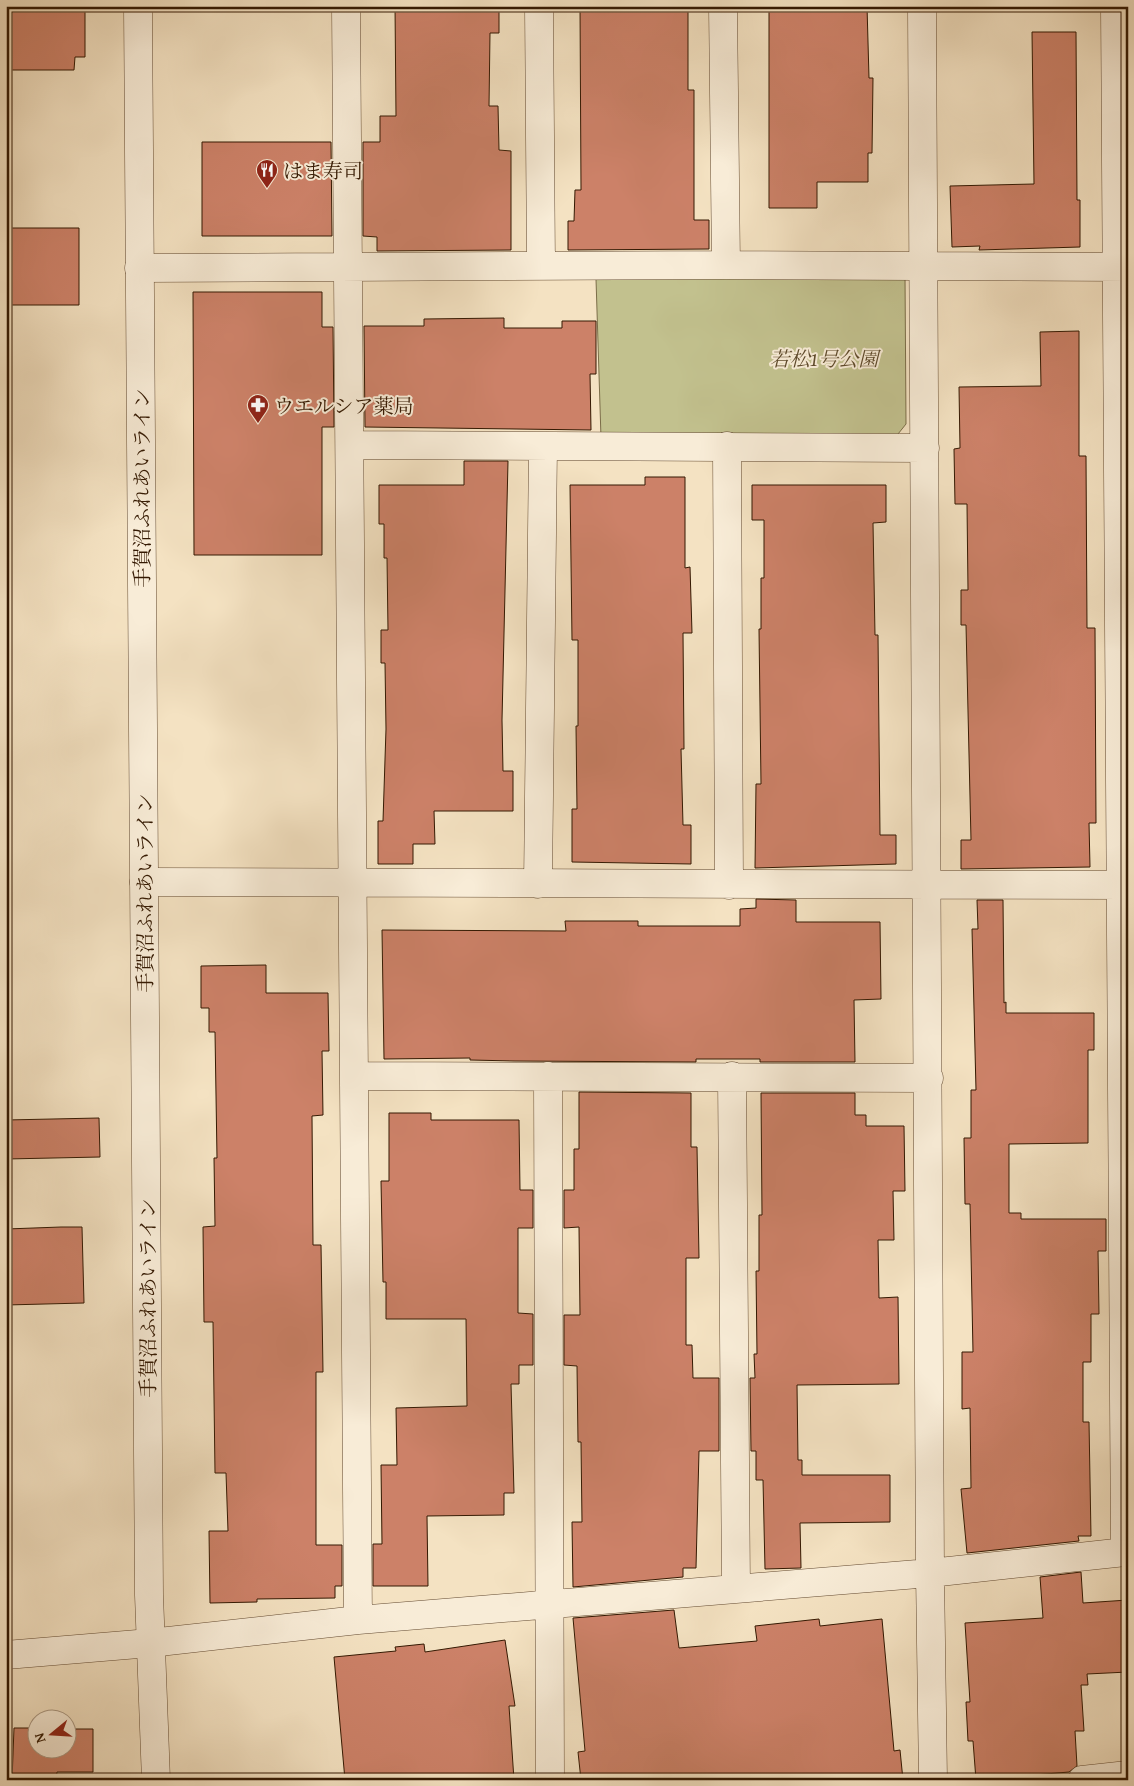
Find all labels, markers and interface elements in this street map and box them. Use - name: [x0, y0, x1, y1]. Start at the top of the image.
- place label: はま寿司: [283, 156, 363, 185]
- restaurant icon: はま寿司: [255, 158, 279, 189]
- park label: 若松1号公園: [770, 344, 881, 373]
- street label: 手賀沼ふれあいライン: [127, 388, 156, 588]
- place label: ウエルシア薬局: [274, 391, 414, 420]
- pharmacy icon: ウエルシア薬局: [246, 393, 270, 424]
- street label: 手賀沼ふれあいライン: [130, 793, 159, 993]
- street label: 手賀沼ふれあいライン: [133, 1198, 162, 1398]
- north arrow: [28, 1708, 78, 1758]
- text: N: [28, 1730, 51, 1746]

